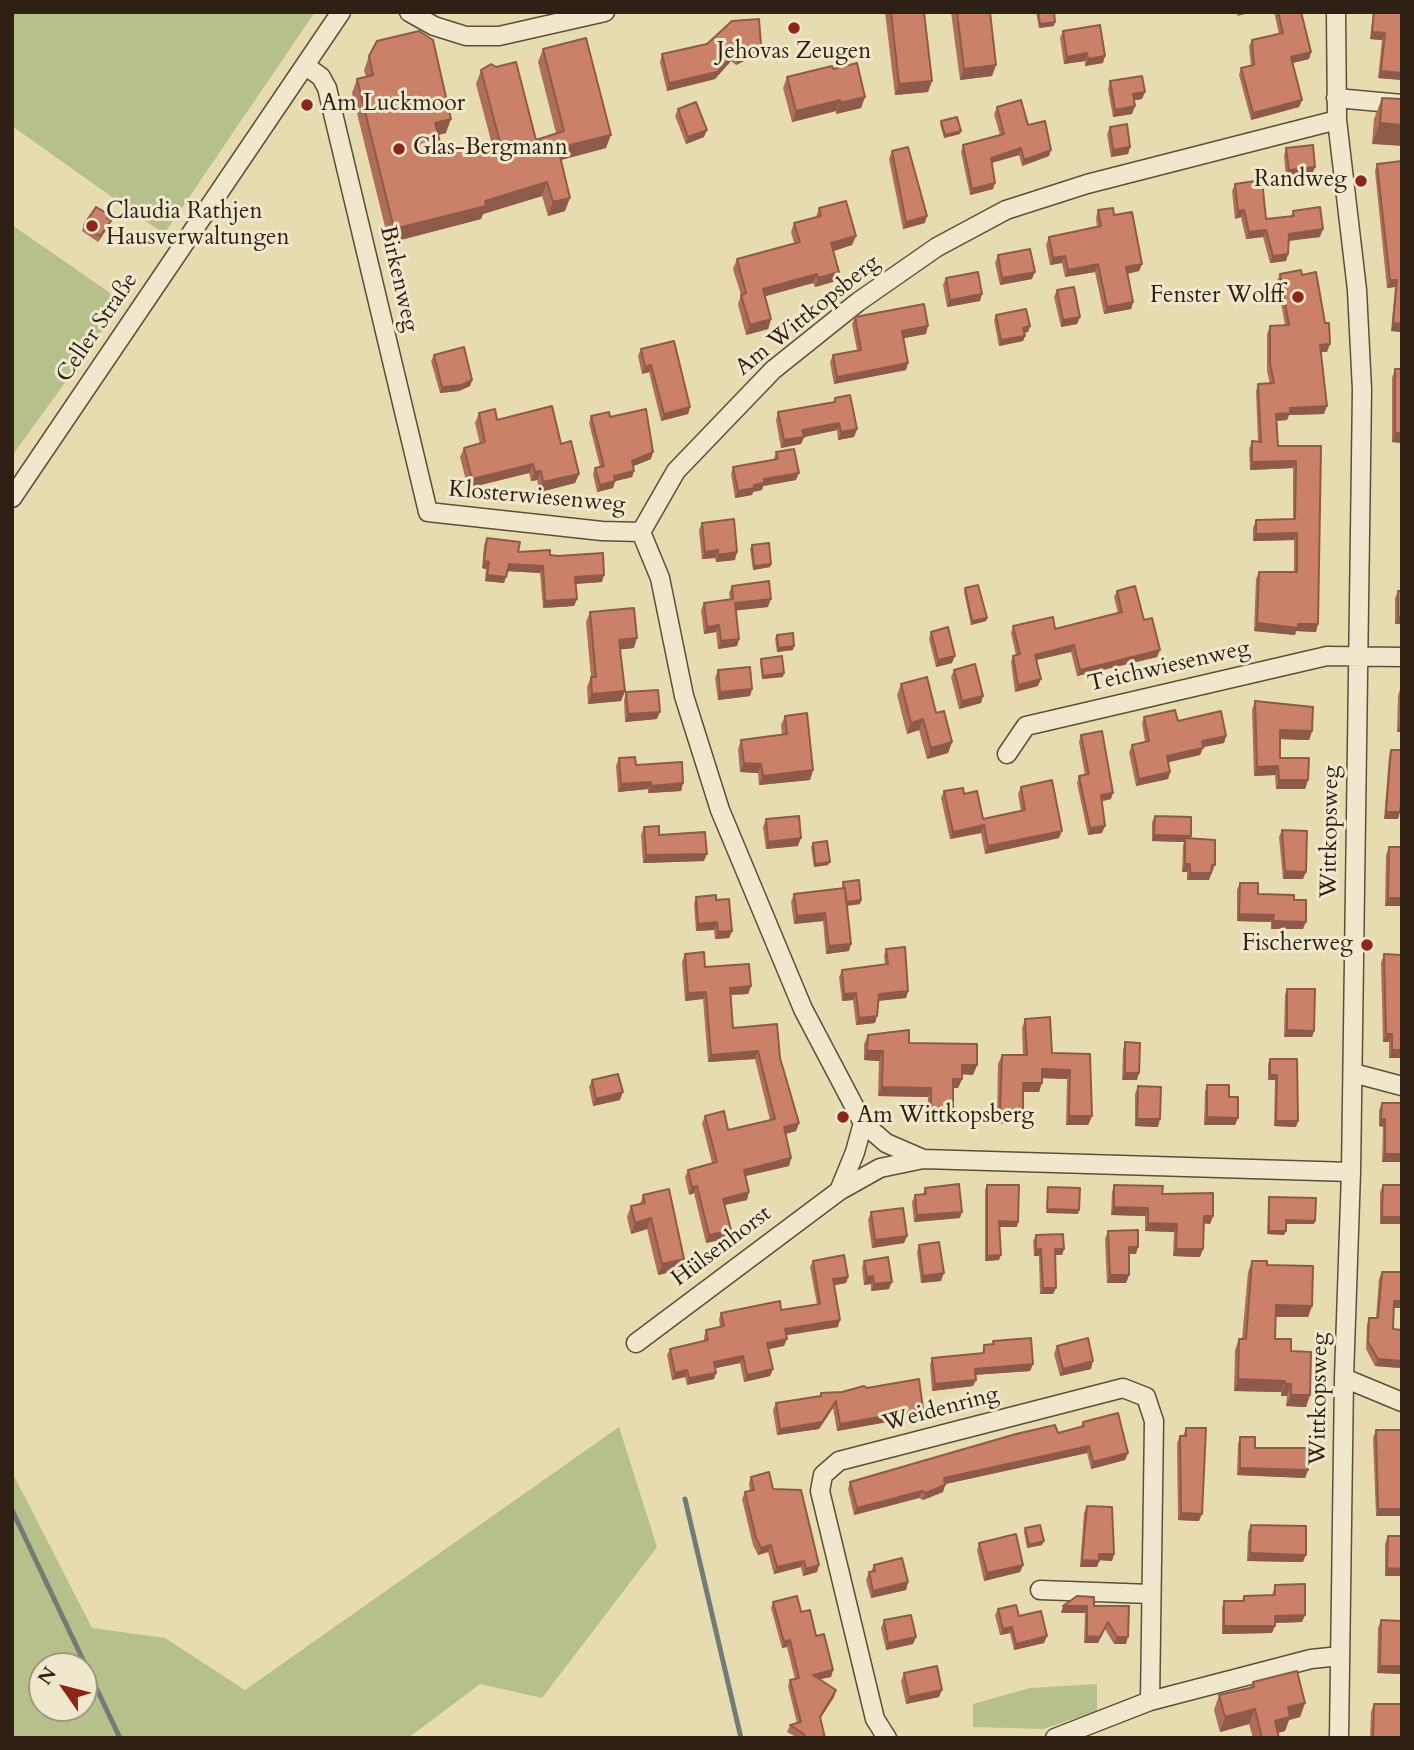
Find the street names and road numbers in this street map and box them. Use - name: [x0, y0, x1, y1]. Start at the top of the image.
- street label: Birkenweg: [372, 223, 424, 335]
- street label: Am Wittkopsberg: [730, 250, 886, 382]
- street label: Celler Straße: [51, 268, 145, 388]
- street label: Klosterwiesenweg: [447, 477, 627, 519]
- street label: Teichwiesenweg: [1085, 635, 1253, 699]
- street label: Wittkopsweg: [1316, 765, 1346, 899]
- street label: Hülsenhorst: [667, 1201, 777, 1293]
- street label: Wittkopsweg: [1305, 1332, 1335, 1466]
- street label: Weidenring: [880, 1381, 1002, 1439]

